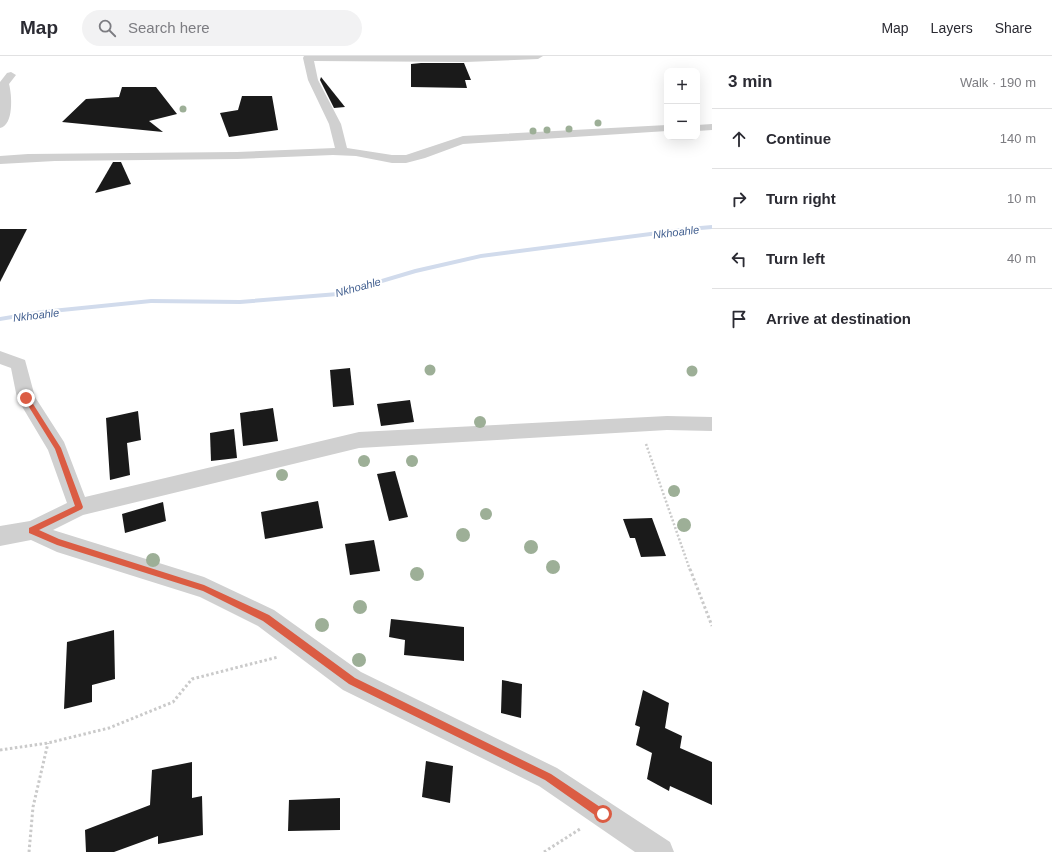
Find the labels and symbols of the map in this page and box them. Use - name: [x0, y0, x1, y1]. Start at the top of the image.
- water label: Nkhoahle: [652, 223, 700, 241]
- water label: Nkhoahle: [334, 275, 382, 299]
- water label: Nkhoahle: [12, 306, 60, 324]
- route end: [17, 389, 35, 407]
- route start: [594, 805, 612, 823]

